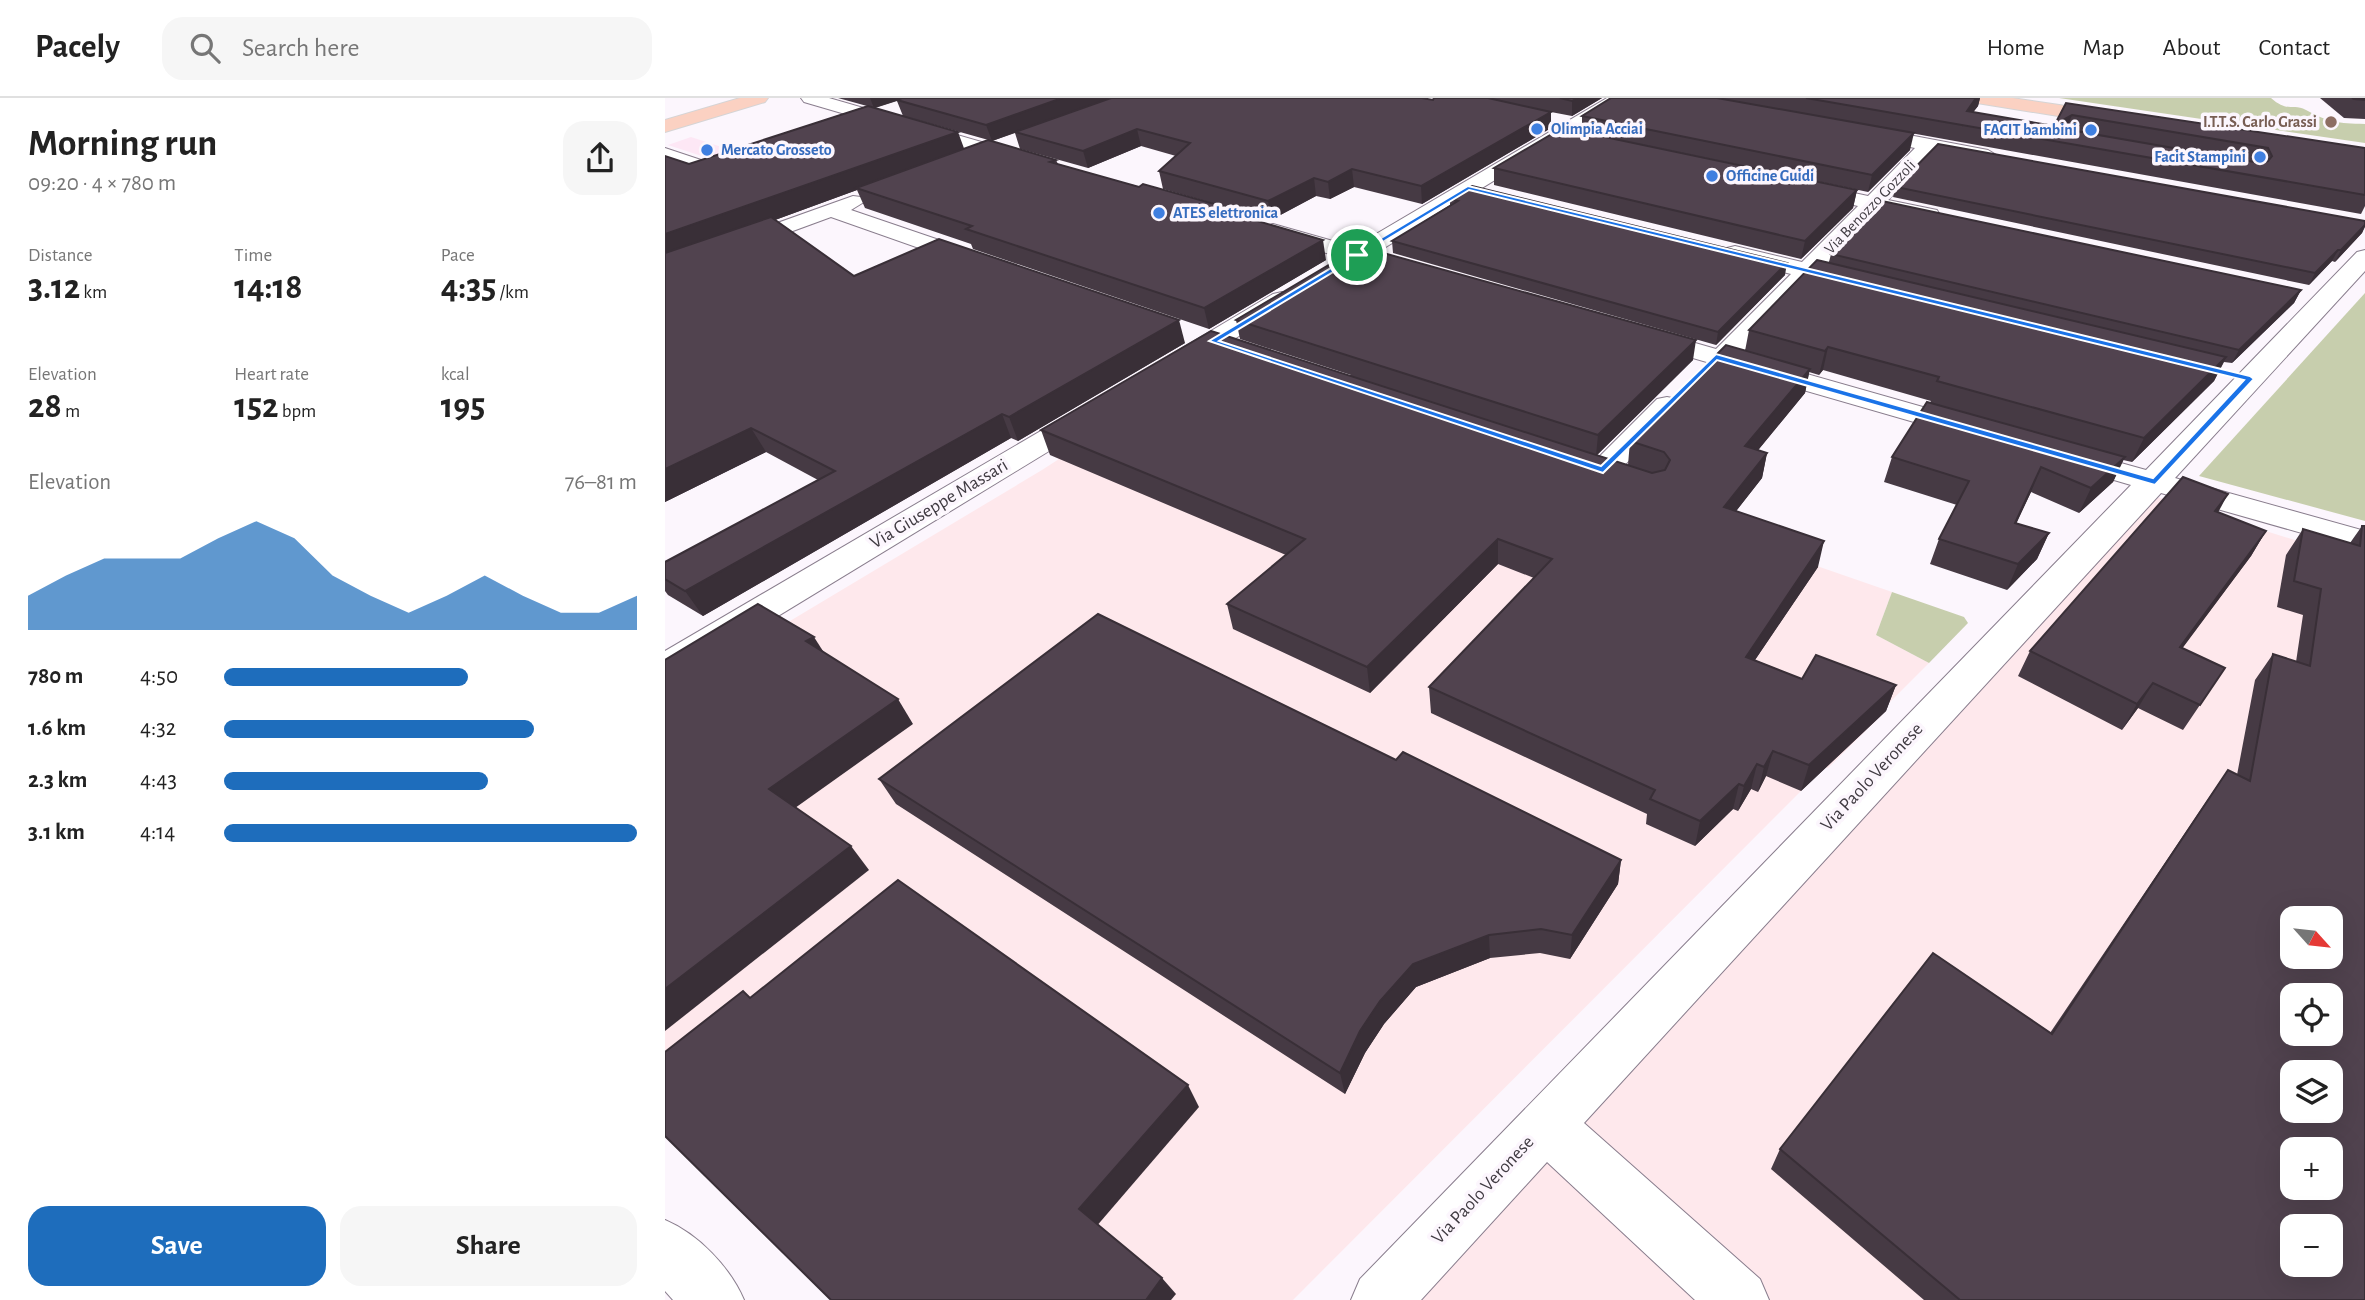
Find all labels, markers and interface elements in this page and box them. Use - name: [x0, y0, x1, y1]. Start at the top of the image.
- search box: [162, 17, 652, 80]
- icon: search: [186, 29, 224, 67]
- text: Pacely: [35, 31, 120, 64]
- text: Search here: [242, 35, 360, 61]
- text: Home: [1987, 36, 2045, 60]
- text: Map: [2083, 36, 2125, 60]
- text: About: [2163, 36, 2220, 60]
- text: Contact: [2258, 36, 2330, 60]
- place label: I.T.T.S. Carlo Grassi: [2203, 114, 2317, 130]
- marker: I.T.T.S. Carlo Grassi: [2323, 114, 2339, 130]
- button: share: [563, 121, 637, 195]
- marker: Olimpia Acciai: [1529, 121, 1545, 137]
- place label: Olimpia Acciai: [1551, 121, 1643, 137]
- place label: FACIT bambini: [1983, 122, 2077, 138]
- marker: FACIT bambini: [2083, 122, 2099, 138]
- text: Morning run: [28, 125, 217, 163]
- marker: Mercato Grosseto: [699, 142, 715, 158]
- place label: Mercato Grosseto: [721, 142, 832, 158]
- place label: Facit Stampini: [2154, 149, 2246, 165]
- marker: Facit Stampini: [2252, 149, 2268, 165]
- street label: Via Benozzo Gozzoli: [1821, 157, 1919, 257]
- marker: Officine Guidi: [1704, 168, 1720, 184]
- place label: Officine Guidi: [1726, 168, 1814, 184]
- text: 09:20 · 4 × 780 m: [28, 172, 176, 195]
- marker: ATES elettronica: [1151, 205, 1167, 221]
- place label: ATES elettronica: [1173, 205, 1278, 221]
- pin: [1327, 225, 1387, 285]
- icon: arrive: [1338, 236, 1376, 274]
- text: Distance: [28, 246, 92, 265]
- text: Time: [234, 246, 272, 265]
- text: Pace: [441, 246, 475, 265]
- text: 3.12: [28, 270, 80, 305]
- text: 14:18: [234, 270, 302, 305]
- text: 4:35: [441, 270, 496, 305]
- text: km: [80, 283, 107, 302]
- text: /km: [496, 283, 529, 302]
- text: Elevation: [28, 365, 97, 384]
- text: Heart rate: [234, 365, 309, 384]
- text: kcal: [441, 365, 470, 384]
- text: 28: [28, 389, 62, 424]
- text: 152: [234, 389, 279, 424]
- text: 195: [441, 389, 485, 424]
- text: m: [62, 402, 80, 421]
- text: bpm: [279, 402, 316, 421]
- street label: Via Giuseppe Massari: [867, 455, 1011, 553]
- text: Elevation: [28, 471, 111, 494]
- text: 76–81 m: [565, 471, 637, 494]
- text: 780 m: [28, 665, 83, 688]
- text: 4:50: [140, 665, 178, 688]
- text: 1.6 km: [28, 717, 86, 740]
- text: 4:32: [140, 717, 176, 740]
- street label: Via Paolo Veronese: [1817, 719, 1927, 835]
- text: 2.3 km: [28, 769, 87, 792]
- text: 4:43: [140, 769, 177, 792]
- text: 3.1 km: [28, 821, 85, 844]
- text: 4:14: [140, 821, 175, 844]
- north arrow: [2280, 906, 2343, 970]
- map controls: [2280, 906, 2343, 1277]
- button: locate: [2280, 983, 2343, 1046]
- button: layers: [2280, 1060, 2343, 1123]
- street label: Via Paolo Veronese: [1428, 1132, 1538, 1248]
- button: +: [2280, 1137, 2343, 1200]
- button: Save: [28, 1206, 326, 1286]
- button: Share: [340, 1206, 637, 1286]
- button: −: [2280, 1214, 2343, 1277]

